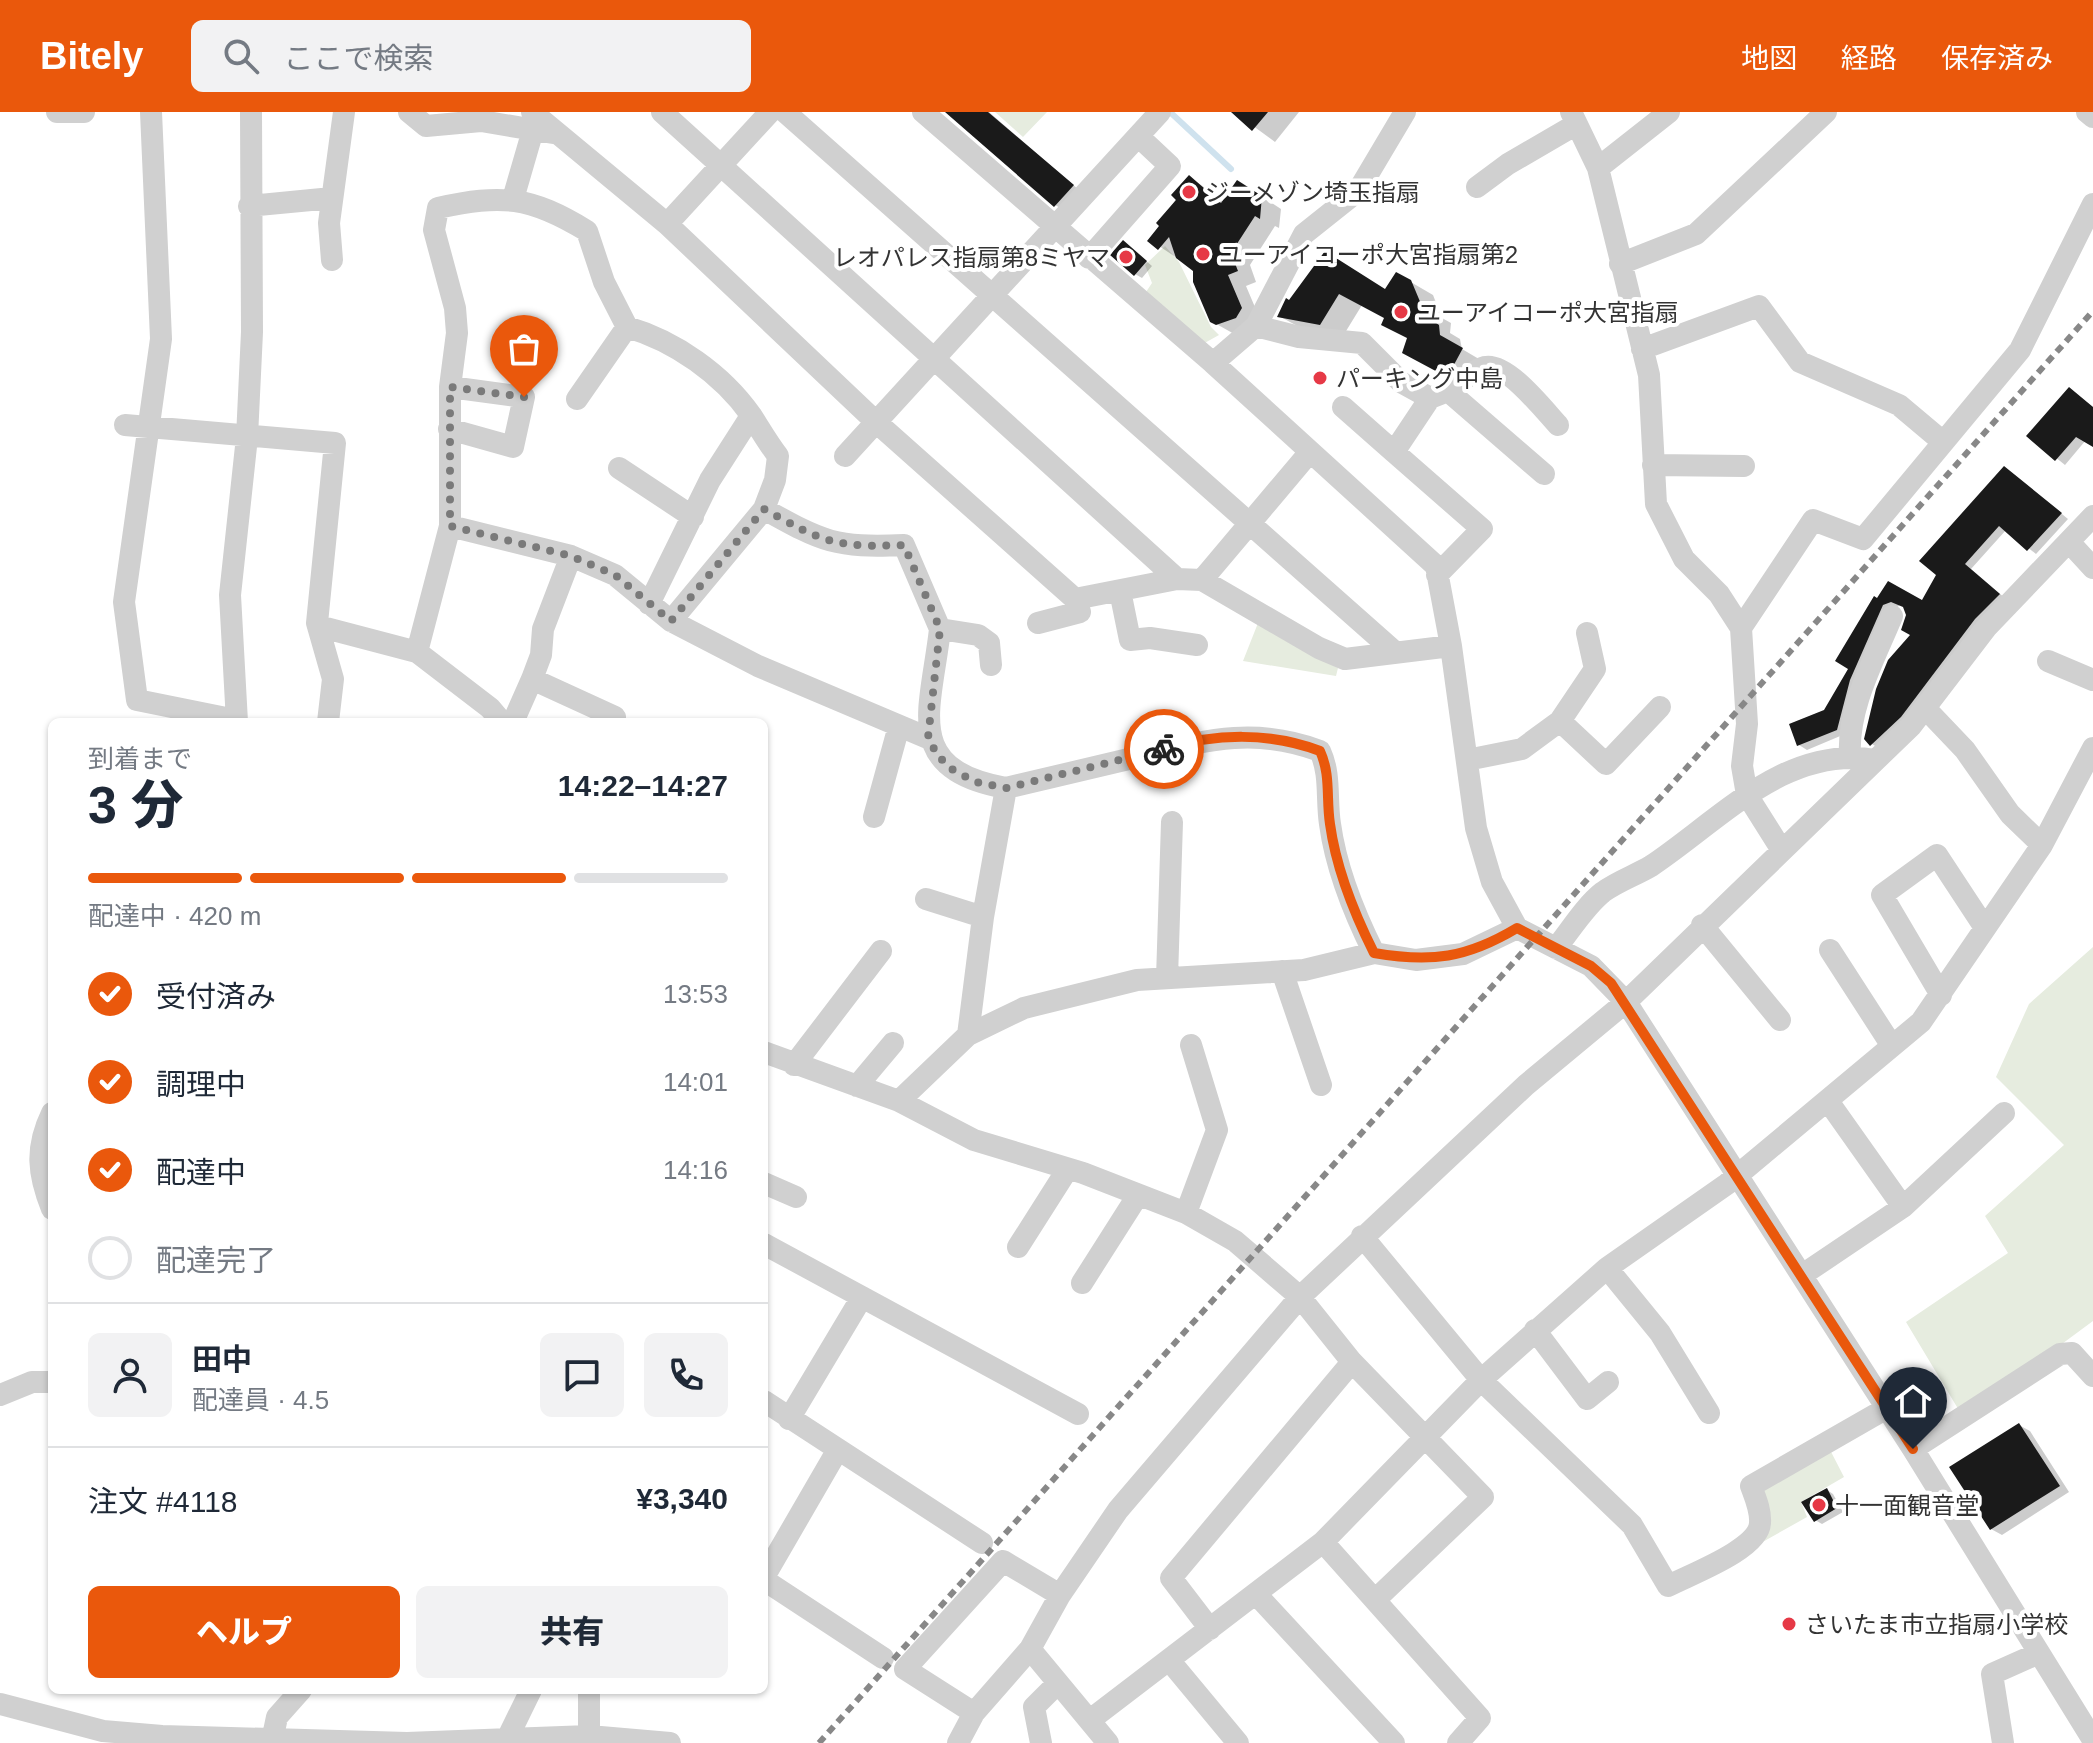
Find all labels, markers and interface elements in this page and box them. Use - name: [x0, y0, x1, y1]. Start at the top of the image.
- search box: [191, 20, 751, 92]
- icon: search: [219, 34, 263, 78]
- text: Bitely: [40, 35, 143, 77]
- text: ここで検索: [283, 42, 433, 75]
- text: 地図: [1741, 43, 1797, 74]
- text: 経路: [1841, 43, 1897, 74]
- text: 保存済み: [1941, 43, 2053, 74]
- place label: ジーメゾン埼玉指扇: [1205, 179, 1420, 206]
- marker: ジーメゾン埼玉指扇: [1180, 183, 1198, 201]
- place label: ユーアイコーポ大宮指扇第2: [1219, 241, 1518, 268]
- place label: レオパレス指扇第8ミヤマ: [833, 244, 1110, 271]
- marker: ユーアイコーポ大宮指扇第2: [1194, 245, 1212, 263]
- marker: レオパレス指扇第8ミヤマ: [1117, 248, 1135, 266]
- place label: ユーアイコーポ大宮指扇: [1417, 299, 1679, 326]
- marker: ユーアイコーポ大宮指扇: [1392, 303, 1410, 321]
- pin: [490, 315, 558, 397]
- icon: bag: [502, 327, 546, 371]
- place label: パーキング中島: [1336, 365, 1503, 392]
- marker: パーキング中島: [1311, 369, 1329, 387]
- courier: [1124, 709, 1204, 789]
- icon: bike: [1142, 727, 1186, 771]
- text: 到着まで: [88, 744, 192, 774]
- text: 14:22–14:27: [558, 769, 728, 802]
- text: 3 分: [88, 776, 183, 834]
- text: 配達中 · 420 m: [88, 901, 261, 931]
- icon: check: [88, 972, 132, 1016]
- text: 13:53: [663, 979, 728, 1009]
- text: 受付済み: [156, 980, 276, 1013]
- icon: check: [88, 1060, 132, 1104]
- text: 14:01: [663, 1067, 728, 1097]
- text: 調理中: [156, 1068, 246, 1101]
- icon: check: [88, 1148, 132, 1192]
- text: 14:16: [663, 1155, 728, 1185]
- text: 配達中: [156, 1156, 246, 1189]
- text: 配達完了: [156, 1244, 276, 1277]
- button: person: [88, 1333, 172, 1417]
- button: chat: [540, 1333, 624, 1417]
- button: phone: [644, 1333, 728, 1417]
- text: 田中: [192, 1343, 252, 1376]
- pin: [1879, 1367, 1947, 1449]
- icon: home: [1891, 1379, 1935, 1423]
- text: 配達員 · 4.5: [192, 1385, 329, 1415]
- text: ¥3,340: [636, 1482, 728, 1515]
- text: 注文 #4118: [88, 1485, 238, 1518]
- place label: 十一面観音堂: [1835, 1492, 1979, 1519]
- marker: 十一面観音堂: [1810, 1496, 1828, 1514]
- button: ヘルプ: [88, 1586, 400, 1678]
- button: 共有: [416, 1586, 728, 1678]
- place label: さいたま市立指扇小学校: [1805, 1611, 2068, 1638]
- marker: さいたま市立指扇小学校: [1780, 1615, 1798, 1633]

